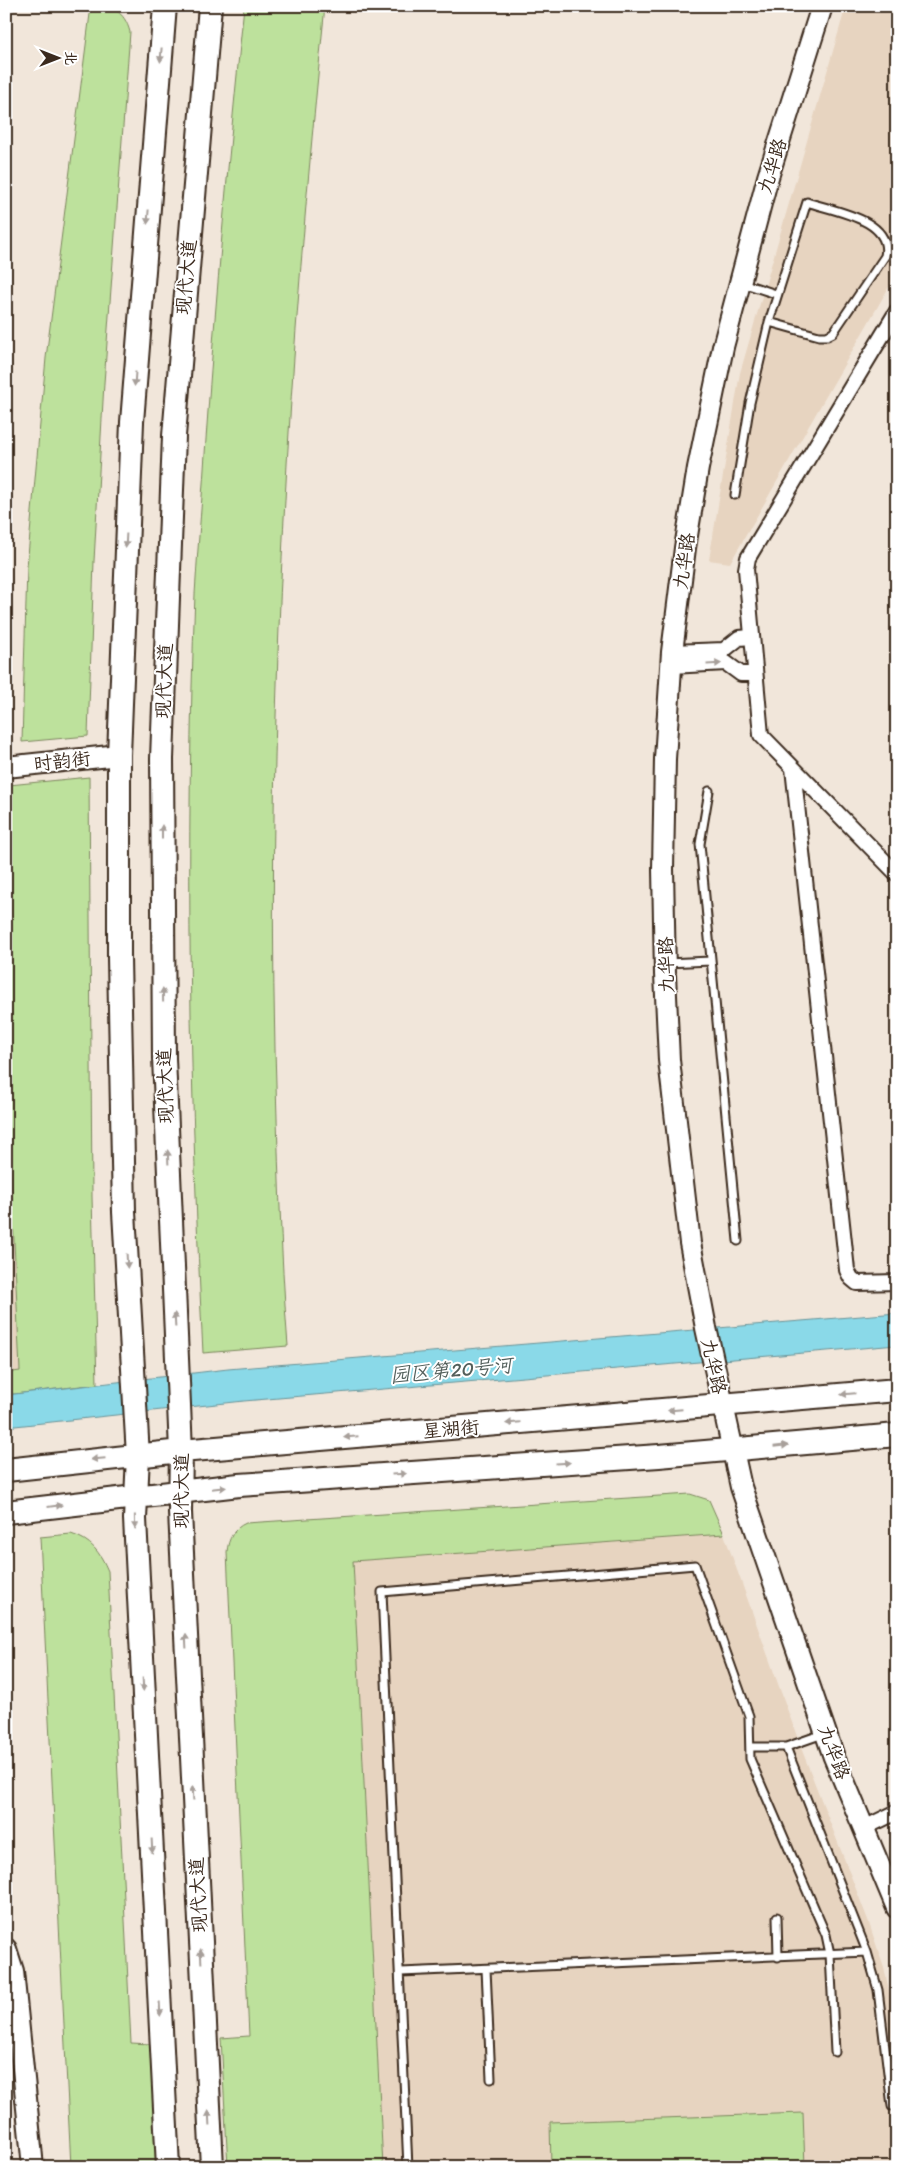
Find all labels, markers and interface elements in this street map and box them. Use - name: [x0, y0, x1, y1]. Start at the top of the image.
- north arrow: [32, 32, 82, 82]
- one-way arrow: [157, 47, 165, 63]
- text: 北: [62, 51, 79, 65]
- street label: 九华路: [753, 135, 791, 197]
- one-way arrow: [143, 209, 151, 225]
- street label: 现代大道: [171, 238, 201, 316]
- one-way arrow: [130, 371, 138, 387]
- street label: 九华路: [669, 531, 699, 591]
- one-way arrow: [121, 533, 129, 549]
- street label: 现代大道: [151, 643, 177, 719]
- one-way arrow: [707, 659, 723, 667]
- street label: 时韵街: [32, 747, 92, 775]
- one-way arrow: [158, 824, 166, 840]
- street label: 九华路: [654, 936, 678, 994]
- one-way arrow: [159, 987, 167, 1003]
- street label: 现代大道: [152, 1048, 178, 1124]
- one-way arrow: [163, 1149, 171, 1165]
- one-way arrow: [124, 1253, 132, 1269]
- one-way arrow: [170, 1311, 178, 1327]
- street label: 九华路: [696, 1336, 732, 1396]
- water label: 园区第20号河: [389, 1352, 516, 1387]
- one-way arrow: [840, 1391, 856, 1399]
- one-way arrow: [667, 1406, 683, 1414]
- street label: 星湖街: [422, 1415, 480, 1443]
- one-way arrow: [505, 1420, 521, 1428]
- one-way arrow: [343, 1433, 359, 1441]
- one-way arrow: [774, 1441, 790, 1449]
- street label: 现代大道: [170, 1453, 193, 1529]
- one-way arrow: [89, 1456, 105, 1464]
- one-way arrow: [555, 1458, 571, 1466]
- one-way arrow: [391, 1470, 407, 1478]
- one-way arrow: [211, 1483, 227, 1491]
- one-way arrow: [47, 1502, 63, 1510]
- one-way arrow: [131, 1514, 139, 1530]
- one-way arrow: [182, 1633, 190, 1649]
- one-way arrow: [140, 1676, 148, 1692]
- street label: 九华路: [813, 1721, 855, 1783]
- one-way arrow: [189, 1785, 197, 1801]
- one-way arrow: [148, 1839, 156, 1855]
- street label: 现代大道: [185, 1856, 211, 1934]
- one-way arrow: [197, 1947, 205, 1963]
- one-way arrow: [157, 2001, 165, 2017]
- one-way arrow: [205, 2110, 213, 2126]

